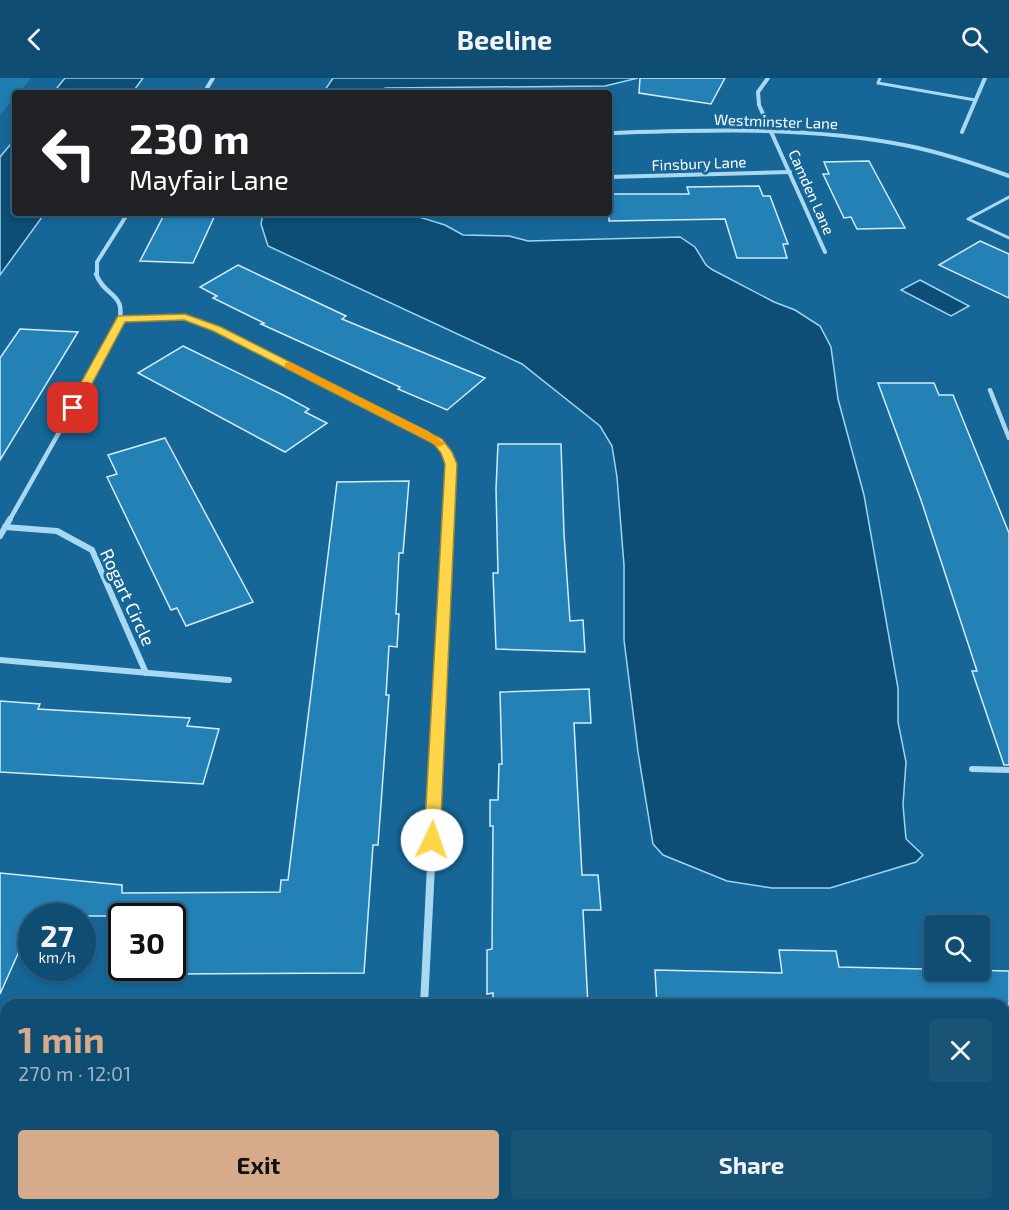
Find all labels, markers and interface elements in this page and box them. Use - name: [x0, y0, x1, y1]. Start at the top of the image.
- icon: back: [18, 23, 51, 56]
- text: Beeline: [457, 23, 552, 55]
- icon: search: [958, 23, 991, 56]
- street label: Westminster Lane: [714, 110, 838, 132]
- text: 230 m: [129, 112, 250, 162]
- icon: left: [30, 114, 108, 192]
- street label: Camden Lane: [785, 147, 839, 237]
- street label: Finsbury Lane: [651, 152, 747, 174]
- text: Mayfair Lane: [129, 163, 289, 195]
- pin: [47, 382, 98, 433]
- icon: arrive: [56, 391, 89, 424]
- street label: Rogart Circle: [96, 545, 160, 649]
- position arrow: [400, 808, 464, 872]
- speed limit sign: 30: [108, 903, 186, 981]
- map controls: [924, 915, 990, 981]
- button: search: [924, 915, 990, 981]
- text: 27: [40, 917, 74, 953]
- text: km/h: [38, 948, 76, 966]
- text: 1 min: [18, 1017, 105, 1060]
- button: close: [929, 1019, 992, 1082]
- text: 270 m · 12:01: [18, 1061, 131, 1085]
- button: Exit: [18, 1130, 499, 1199]
- button: Share: [511, 1130, 992, 1199]

